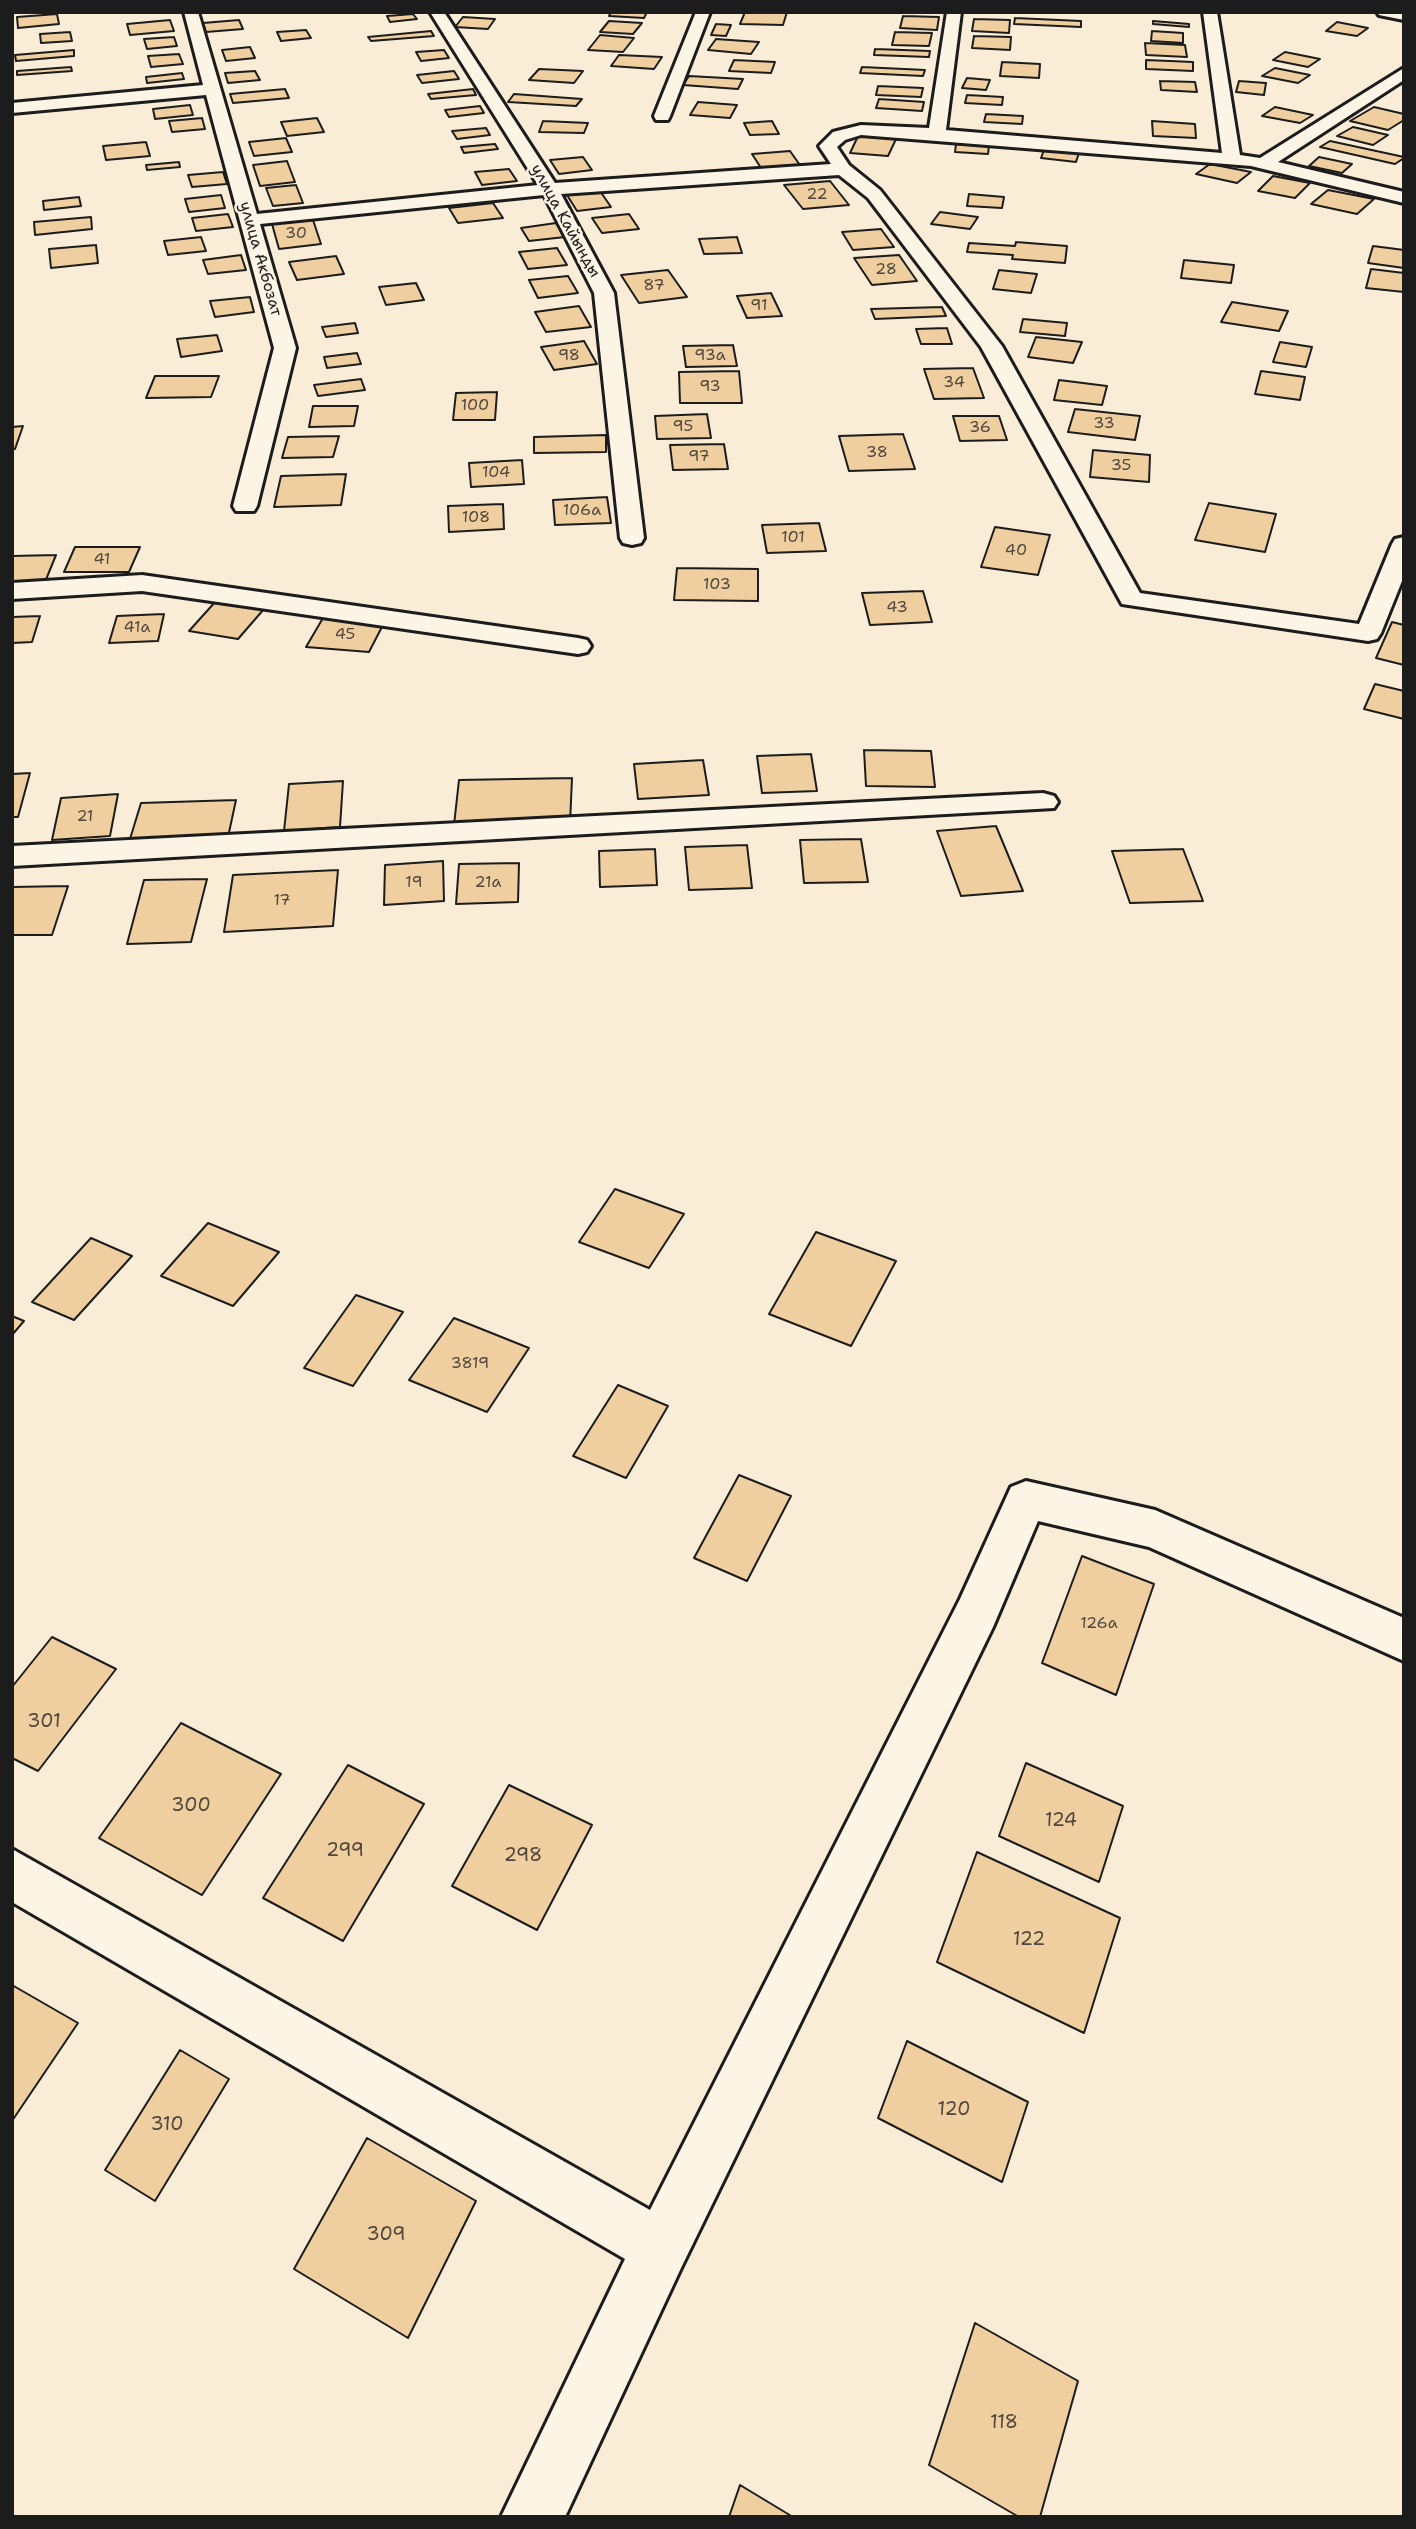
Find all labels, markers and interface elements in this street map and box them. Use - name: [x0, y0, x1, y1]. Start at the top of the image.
- street label: улица Кайынды: [526, 161, 604, 281]
- house number: 22: [806, 185, 828, 205]
- street label: улица Акбозат: [234, 200, 286, 318]
- house number: 30: [285, 224, 307, 244]
- house number: 28: [875, 260, 897, 280]
- house number: 87: [643, 276, 665, 296]
- house number: 91: [750, 296, 768, 316]
- house number: 98: [558, 346, 580, 366]
- house number: 93а: [694, 346, 726, 366]
- house number: 34: [943, 373, 965, 393]
- house number: 93: [699, 377, 721, 397]
- house number: 100: [461, 396, 489, 416]
- house number: 33: [1093, 414, 1115, 434]
- house number: 95: [673, 417, 693, 437]
- house number: 36: [969, 418, 991, 438]
- house number: 38: [866, 443, 888, 463]
- house number: 97: [688, 447, 710, 467]
- house number: 35: [1111, 456, 1131, 476]
- house number: 104: [482, 463, 510, 483]
- house number: 106а: [563, 501, 601, 521]
- house number: 108: [462, 508, 490, 528]
- house number: 101: [781, 528, 805, 548]
- house number: 40: [1005, 541, 1027, 561]
- house number: 41: [93, 550, 111, 570]
- house number: 103: [703, 575, 731, 595]
- house number: 43: [886, 598, 908, 618]
- house number: 41а: [123, 618, 151, 638]
- house number: 45: [335, 625, 355, 645]
- house number: 21: [76, 807, 94, 827]
- house number: 19: [405, 873, 423, 893]
- house number: 21а: [474, 873, 502, 893]
- house number: 17: [273, 891, 291, 911]
- house number: 3819: [451, 1354, 489, 1374]
- house number: 126а: [1080, 1614, 1118, 1634]
- house number: 301: [27, 1711, 61, 1733]
- house number: 300: [171, 1795, 211, 1817]
- house number: 124: [1045, 1810, 1077, 1832]
- house number: 299: [326, 1840, 364, 1862]
- house number: 298: [504, 1845, 542, 1867]
- house number: 122: [1013, 1929, 1045, 1951]
- house number: 120: [938, 2099, 970, 2121]
- house number: 310: [150, 2114, 184, 2136]
- house number: 309: [366, 2224, 406, 2246]
- house number: 118: [990, 2412, 1018, 2434]

